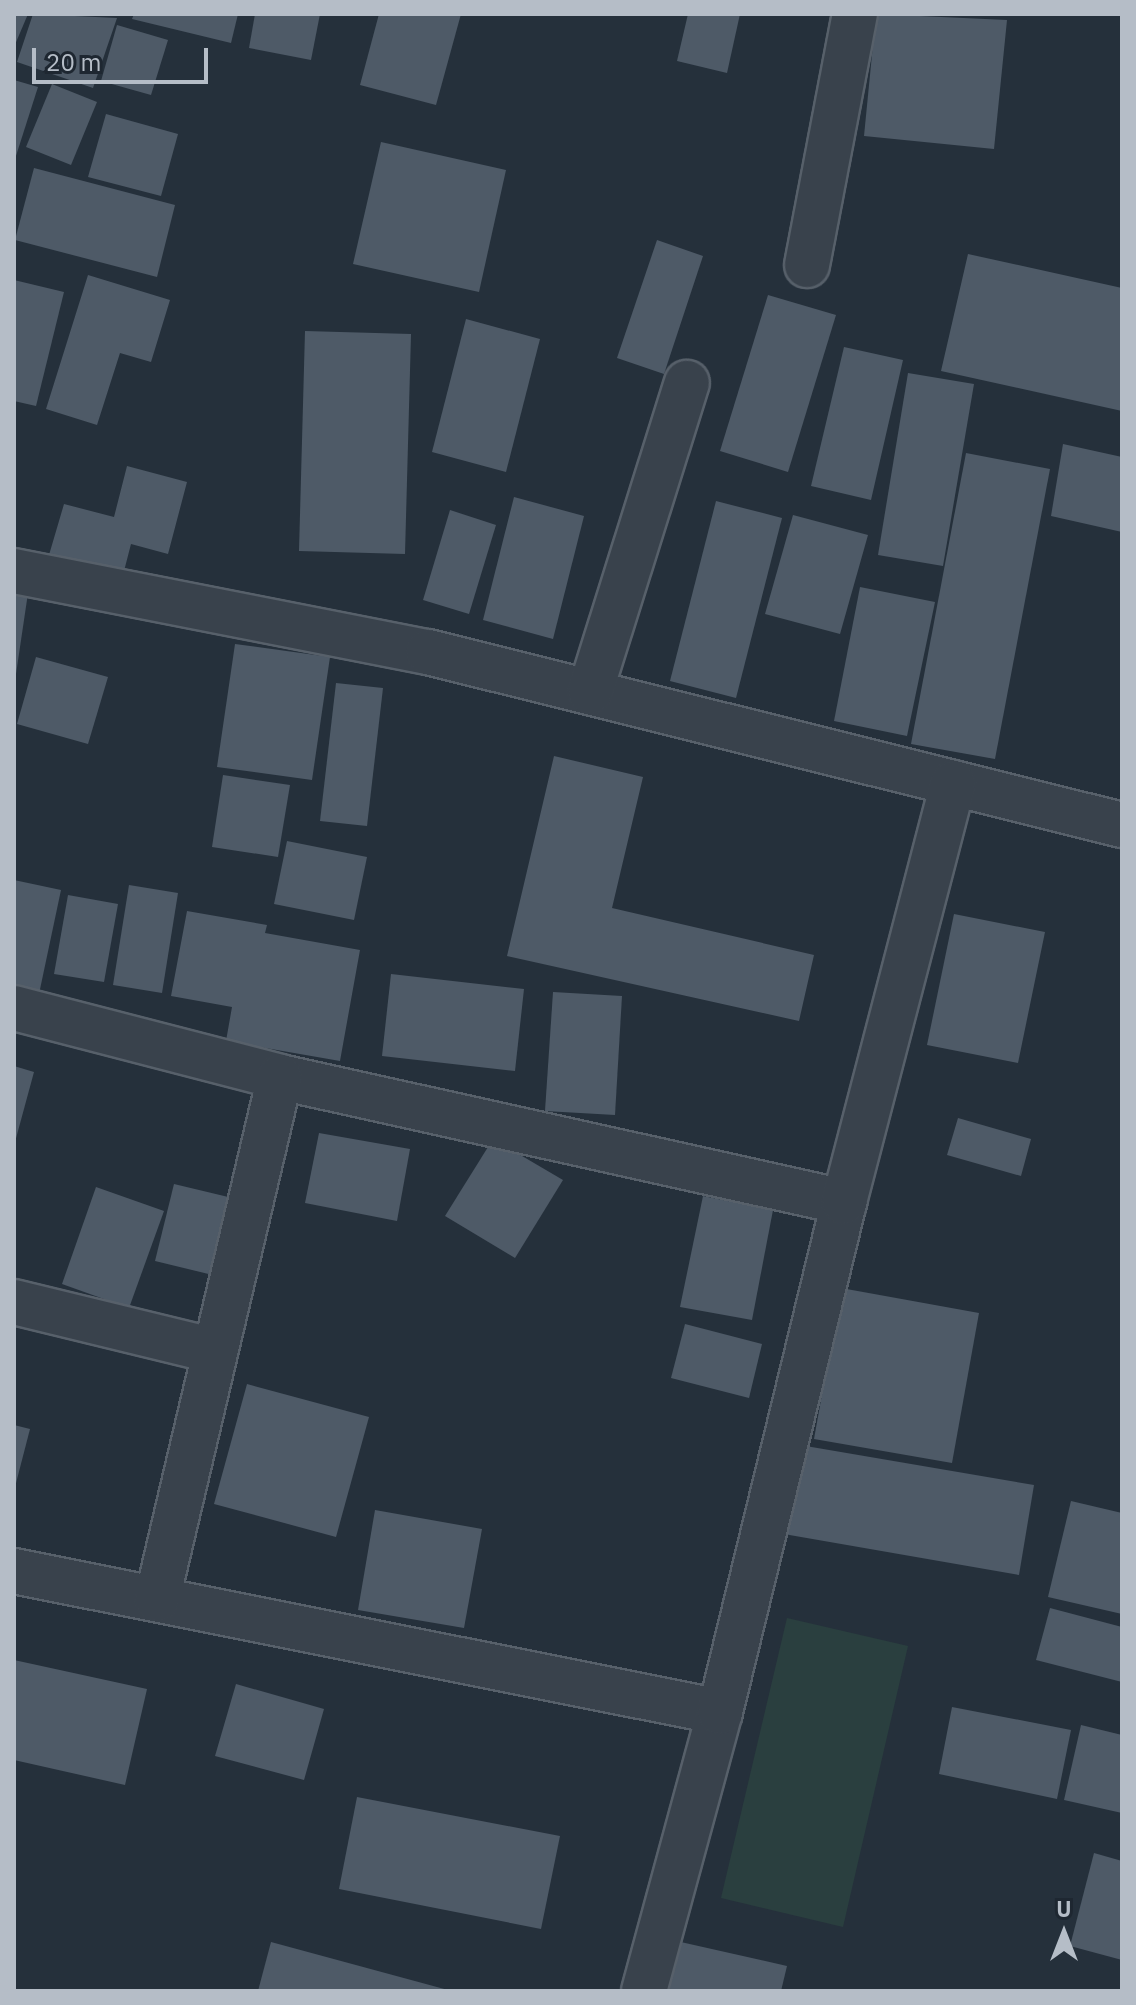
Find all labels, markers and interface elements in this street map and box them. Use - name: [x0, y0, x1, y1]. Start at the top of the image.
- scale bar: [36, 32, 212, 82]
- text: 20 m: [46, 46, 101, 78]
- north arrow: [1024, 1893, 1104, 1973]
- text: U: [1056, 1894, 1072, 1923]

